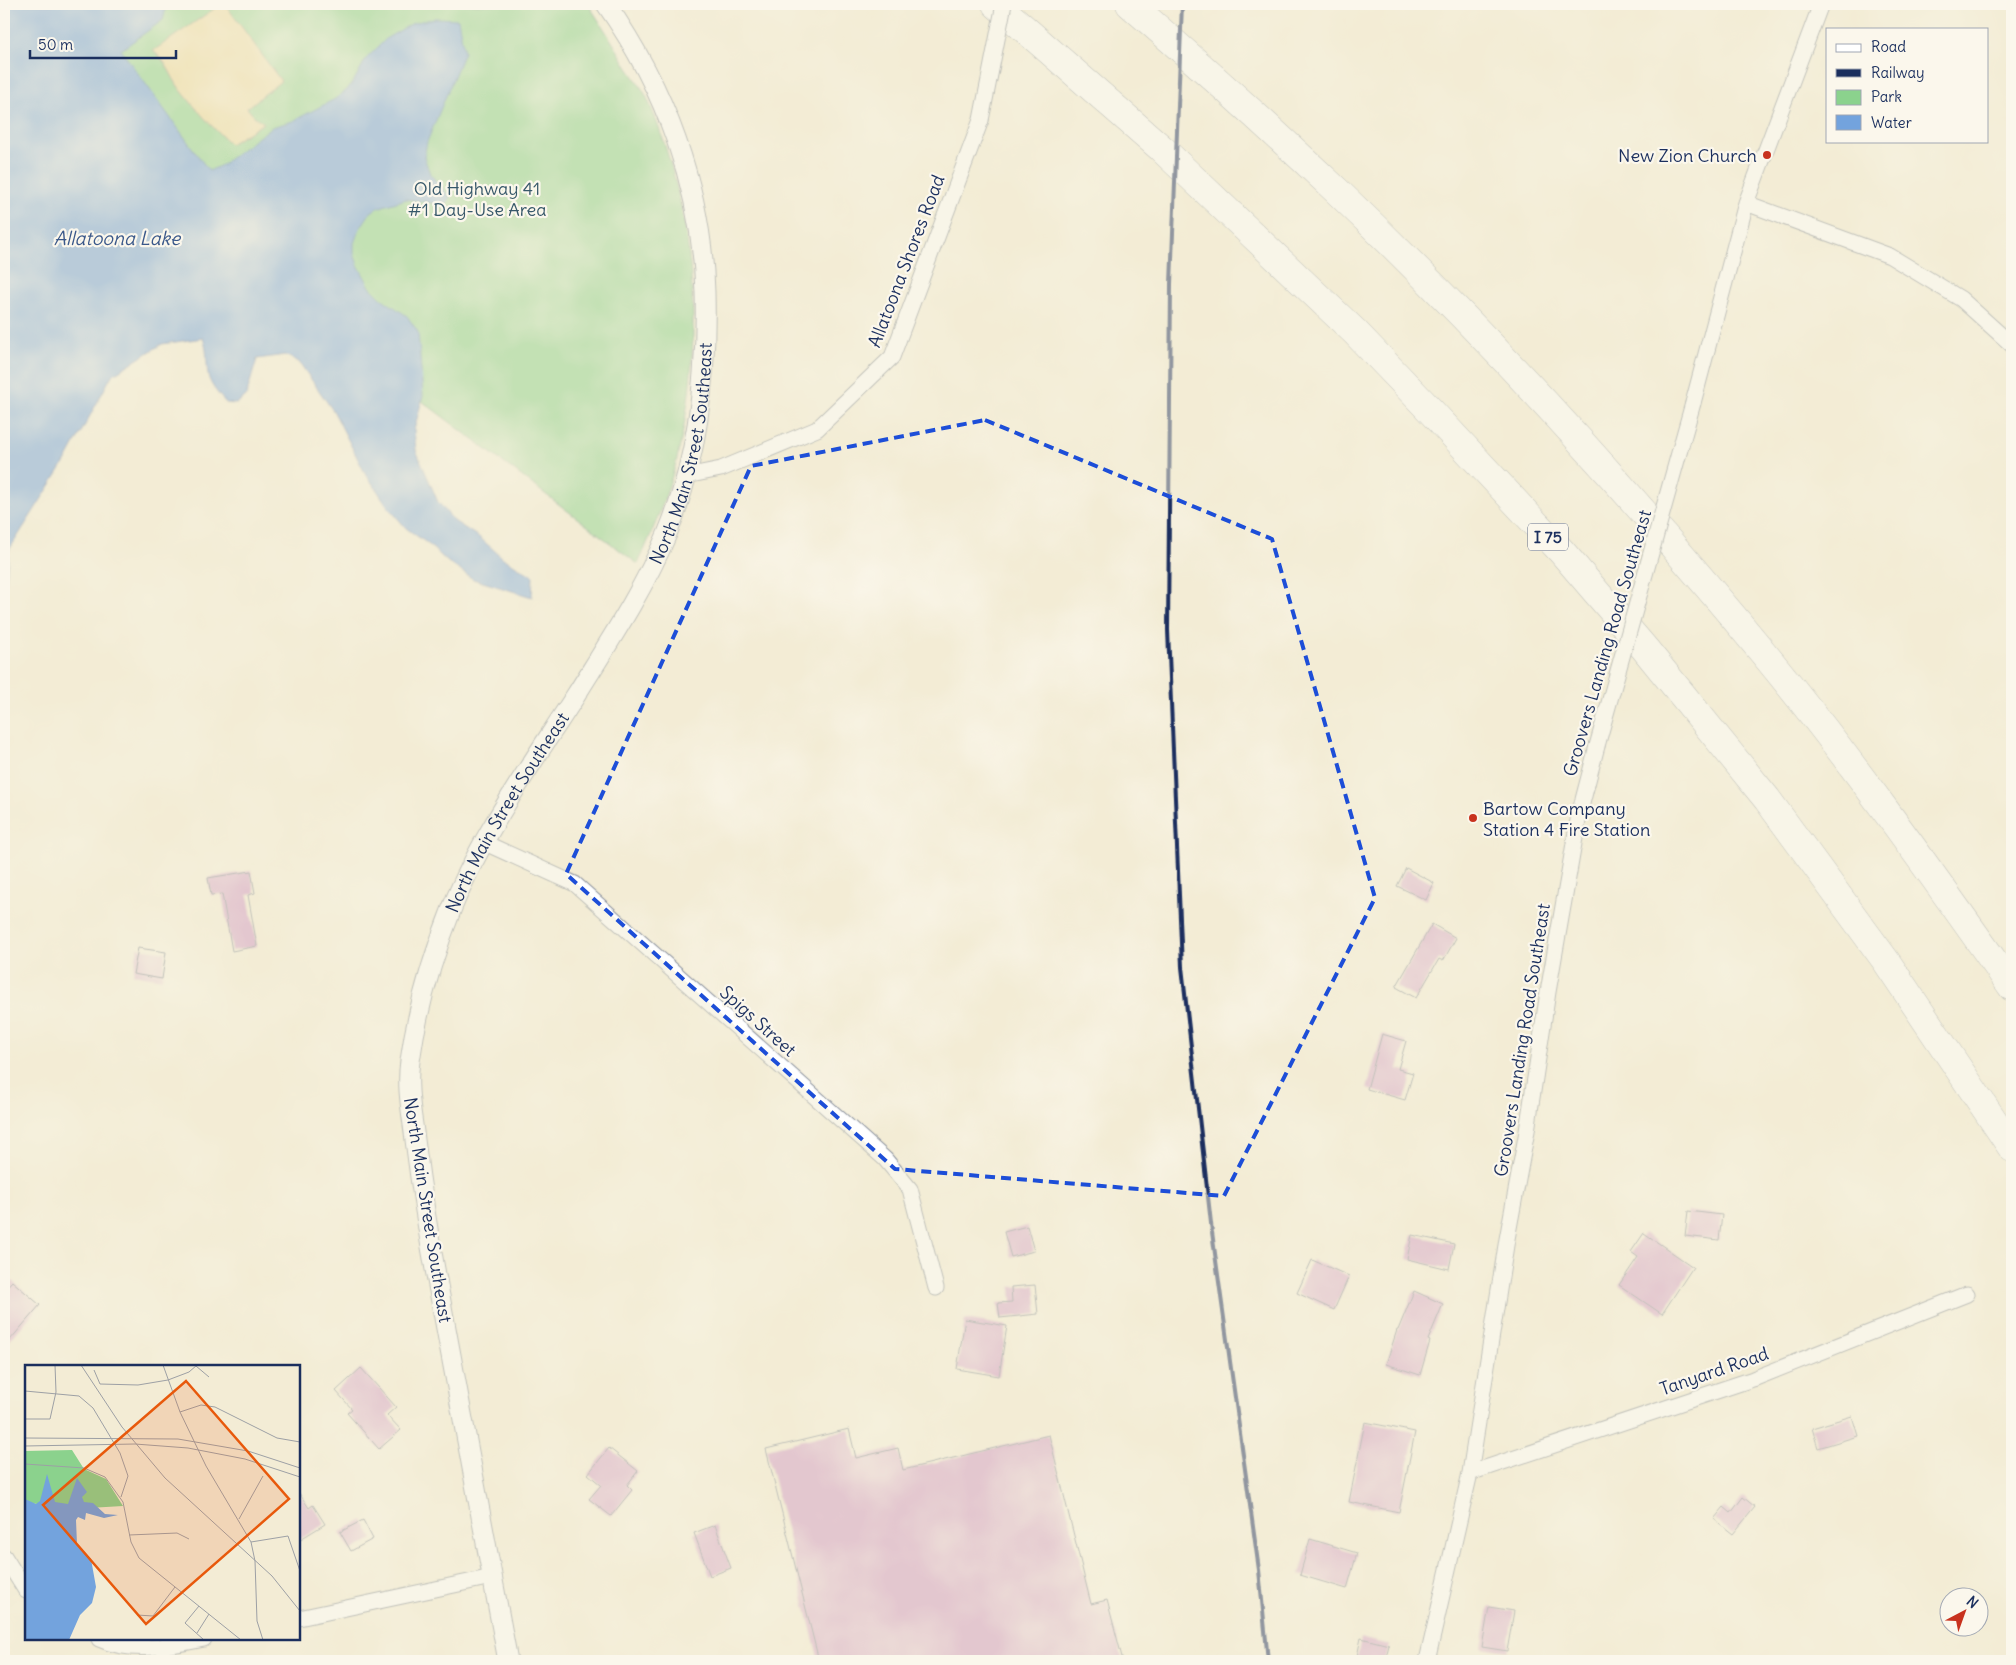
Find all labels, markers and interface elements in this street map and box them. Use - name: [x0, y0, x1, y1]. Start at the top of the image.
- scale bar: [30, 28, 176, 60]
- legend: [1826, 28, 1988, 142]
- text: 50 m: [38, 35, 73, 54]
- text: Road: [1871, 37, 1906, 56]
- text: Railway: [1871, 63, 1925, 82]
- text: Park: [1871, 87, 1902, 106]
- text: Water: [1871, 113, 1912, 132]
- place label: New Zion Church: [1618, 144, 1757, 167]
- marker: New Zion Church: [1761, 149, 1773, 161]
- street label: Allatoona Shores Road: [862, 171, 950, 350]
- park label: Old Highway 41 #1 Day-Use Area: [407, 177, 547, 221]
- water label: Allatoona Lake: [54, 226, 182, 250]
- street label: North Main Street Southeast: [644, 342, 716, 568]
- street label: Groovers Landing Road Southeast: [1558, 507, 1656, 779]
- road number: I 75: [1528, 524, 1568, 550]
- street label: North Main Street Southeast: [440, 707, 573, 916]
- place label: Bartow Company Station 4 Fire Station: [1483, 797, 1650, 841]
- marker: Bartow Company Station 4 Fire Station: [1467, 812, 1479, 824]
- street label: Groovers Landing Road Southeast: [1489, 902, 1555, 1178]
- street label: Spigs Street: [715, 981, 801, 1061]
- street label: North Main Street Southeast: [399, 1096, 457, 1324]
- street label: Tanyard Road: [1657, 1342, 1772, 1400]
- inset map: [25, 1365, 300, 1640]
- north arrow: [1938, 1588, 1988, 1638]
- text: N: [1963, 1592, 1982, 1612]

